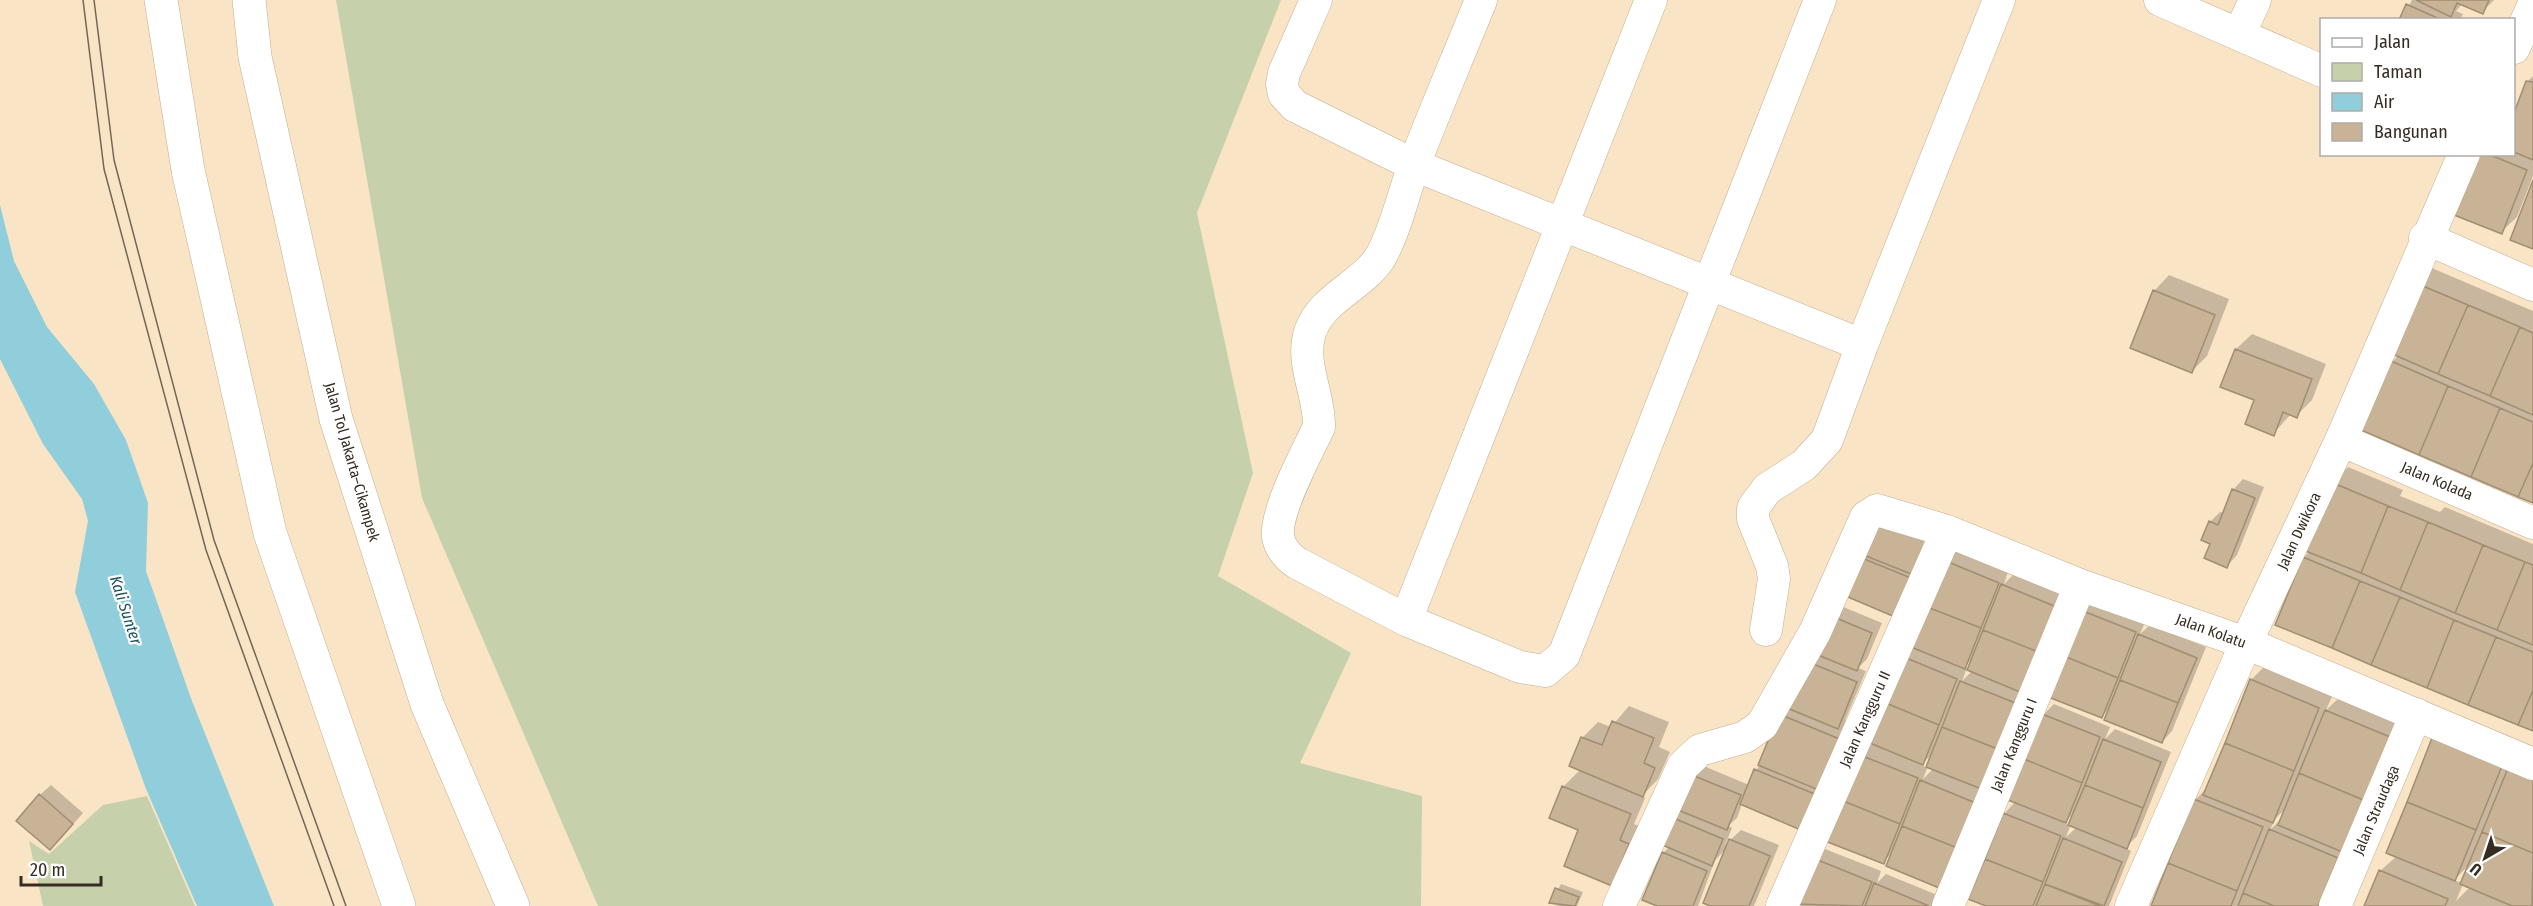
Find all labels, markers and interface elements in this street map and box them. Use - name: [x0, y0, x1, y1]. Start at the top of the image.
- legend: [2320, 18, 2515, 156]
- text: Jalan: [2374, 31, 2411, 53]
- text: Taman: [2374, 61, 2422, 83]
- text: Air: [2374, 91, 2395, 113]
- text: Bangunan: [2374, 121, 2448, 143]
- street label: Jalan Tol Jakarta–Cikampek: [321, 380, 383, 544]
- street label: Jalan Kolada: [2398, 458, 2476, 504]
- street label: Jalan Dwikora: [2273, 490, 2325, 572]
- water label: Kali Sunter: [106, 573, 146, 647]
- street label: Jalan Kolatu: [2173, 610, 2249, 652]
- street label: Jalan Kangguru II: [1836, 668, 1894, 770]
- street label: Jalan Kangguru I: [1987, 696, 2041, 794]
- street label: Jalan Straudaga: [2349, 762, 2403, 858]
- north arrow: [2455, 828, 2515, 888]
- scale bar: [21, 849, 100, 887]
- text: 20 m: [30, 859, 65, 881]
- text: U: [2466, 859, 2486, 880]

